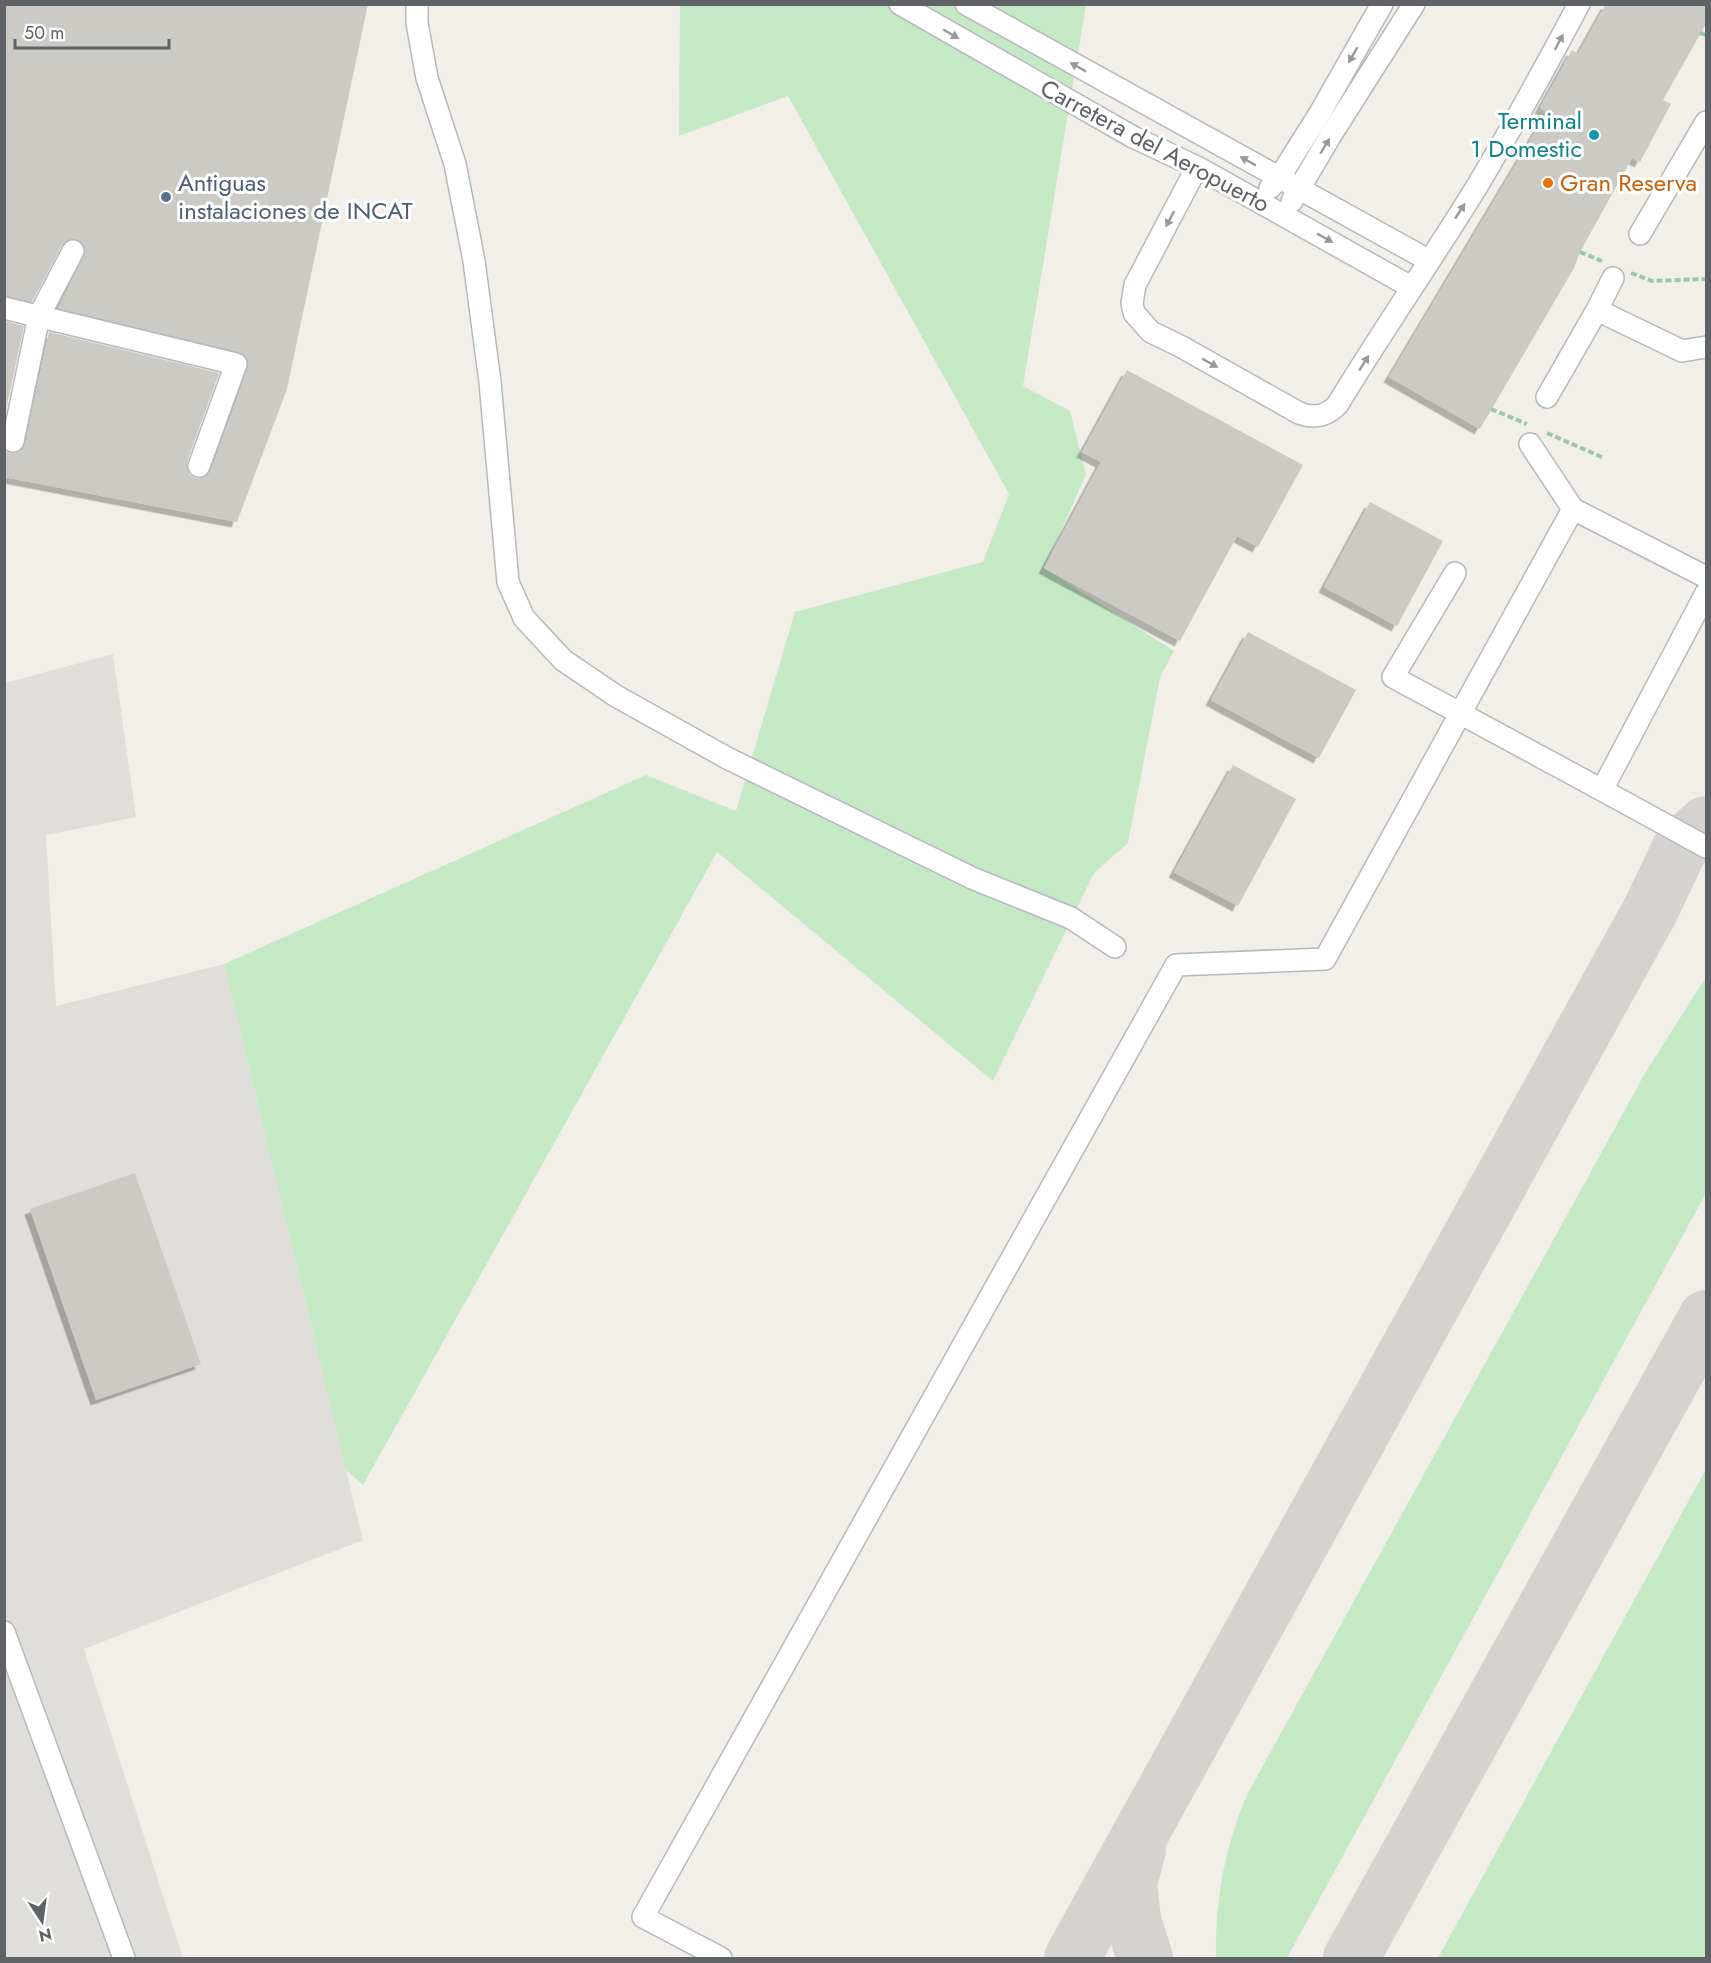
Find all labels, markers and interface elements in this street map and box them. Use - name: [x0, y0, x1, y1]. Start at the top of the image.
- scale bar: [15, 12, 170, 50]
- text: 50 m: [24, 20, 64, 46]
- one-way arrow: [943, 28, 959, 39]
- one-way arrow: [1554, 34, 1564, 51]
- one-way arrow: [1348, 47, 1358, 64]
- one-way arrow: [1069, 62, 1086, 72]
- street label: Carretera del Aeropuerto: [1034, 70, 1276, 221]
- place label: Terminal 1 Domestic: [1470, 103, 1582, 166]
- marker: Terminal 1 Domestic: [1587, 128, 1601, 142]
- one-way arrow: [1319, 138, 1330, 154]
- one-way arrow: [1239, 156, 1256, 166]
- place label: Antiguas instalaciones de INCAT: [178, 165, 413, 228]
- place label: Gran Reserva: [1560, 165, 1697, 200]
- marker: Gran Reserva: [1541, 176, 1555, 190]
- marker: Antiguas instalaciones de INCAT: [159, 190, 173, 204]
- one-way arrow: [1455, 203, 1466, 219]
- one-way arrow: [1165, 211, 1175, 228]
- one-way arrow: [1316, 232, 1333, 242]
- one-way arrow: [1358, 355, 1369, 371]
- one-way arrow: [1201, 357, 1218, 367]
- north arrow: [12, 1891, 72, 1951]
- text: N: [36, 1922, 54, 1948]

